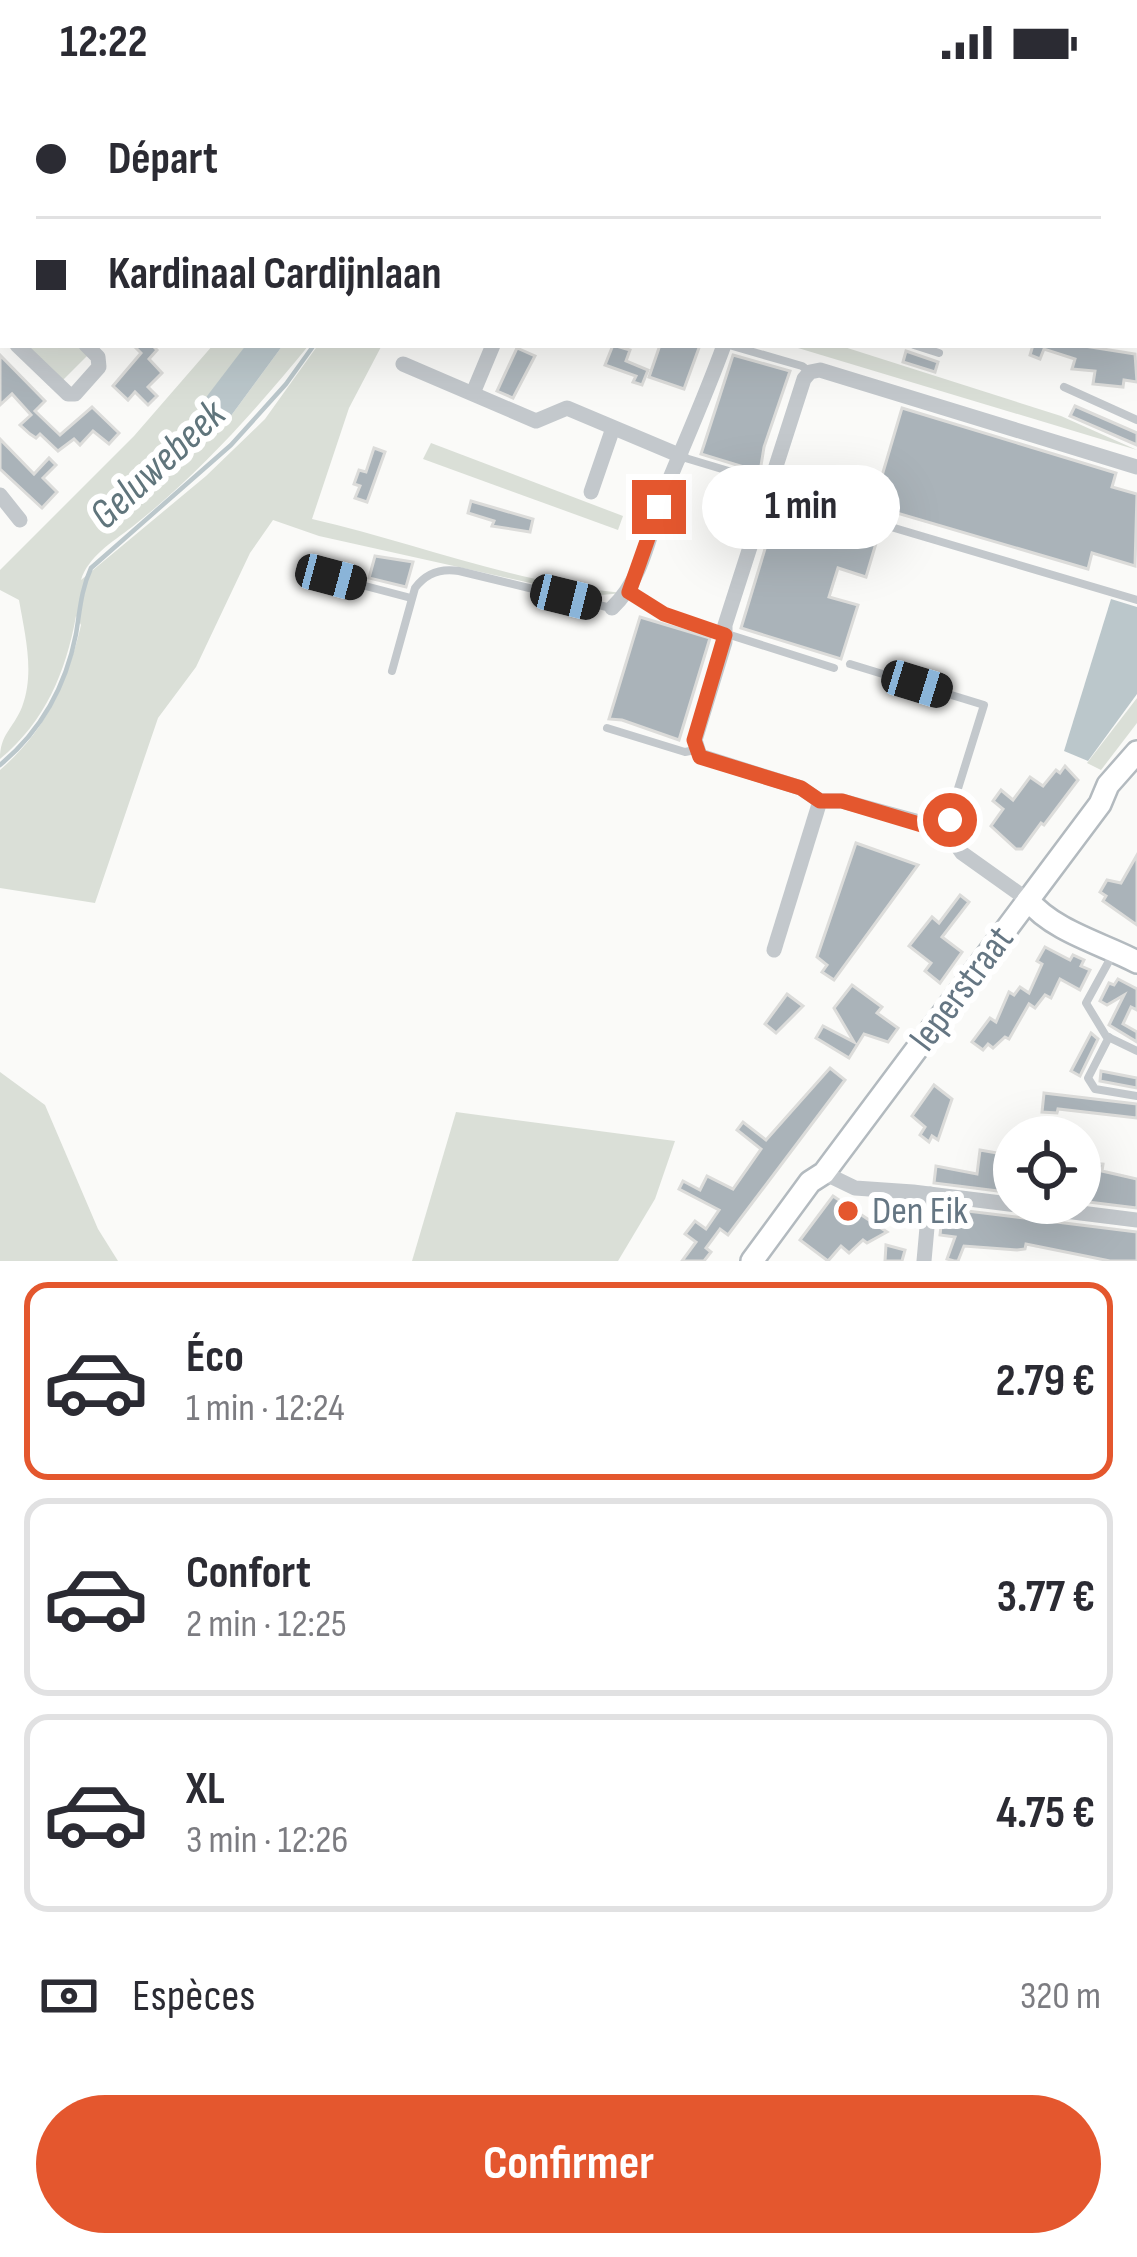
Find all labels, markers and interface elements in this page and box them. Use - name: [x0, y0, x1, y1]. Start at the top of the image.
- text: 12:22: [60, 15, 147, 70]
- text: Départ: [108, 132, 218, 187]
- text: Kardinaal Cardijnlaan: [108, 247, 441, 302]
- water label: Geluwebeek: [80, 389, 237, 541]
- callout: 1 min: [701, 465, 899, 549]
- route end: [632, 480, 686, 534]
- text: 1 min: [765, 483, 837, 530]
- car: [292, 550, 370, 604]
- car: [527, 571, 605, 623]
- car: [877, 656, 957, 712]
- route start: [923, 793, 977, 847]
- street label: Ieperstraat: [900, 917, 1024, 1061]
- map controls: [993, 1116, 1101, 1224]
- button: locate: [993, 1116, 1101, 1224]
- place label: Den Eik: [872, 1188, 968, 1235]
- marker: Den Eik: [835, 1198, 861, 1224]
- icon: car: [42, 1327, 150, 1435]
- text: Éco: [186, 1330, 244, 1385]
- text: 2.79 €: [996, 1354, 1095, 1409]
- text: 1 min · 12:24: [186, 1385, 345, 1432]
- icon: car: [42, 1543, 150, 1651]
- text: Confort: [186, 1546, 311, 1601]
- text: 3.77 €: [997, 1570, 1095, 1625]
- text: 2 min · 12:25: [186, 1601, 347, 1648]
- icon: car: [42, 1759, 150, 1867]
- text: XL: [186, 1762, 225, 1817]
- text: 4.75 €: [996, 1786, 1095, 1841]
- text: 3 min · 12:26: [186, 1817, 348, 1864]
- icon: cash: [36, 1963, 102, 2029]
- text: Espèces: [132, 1969, 255, 2024]
- text: 320 m: [1020, 1973, 1101, 2020]
- button: Confirmer: [36, 2095, 1101, 2233]

